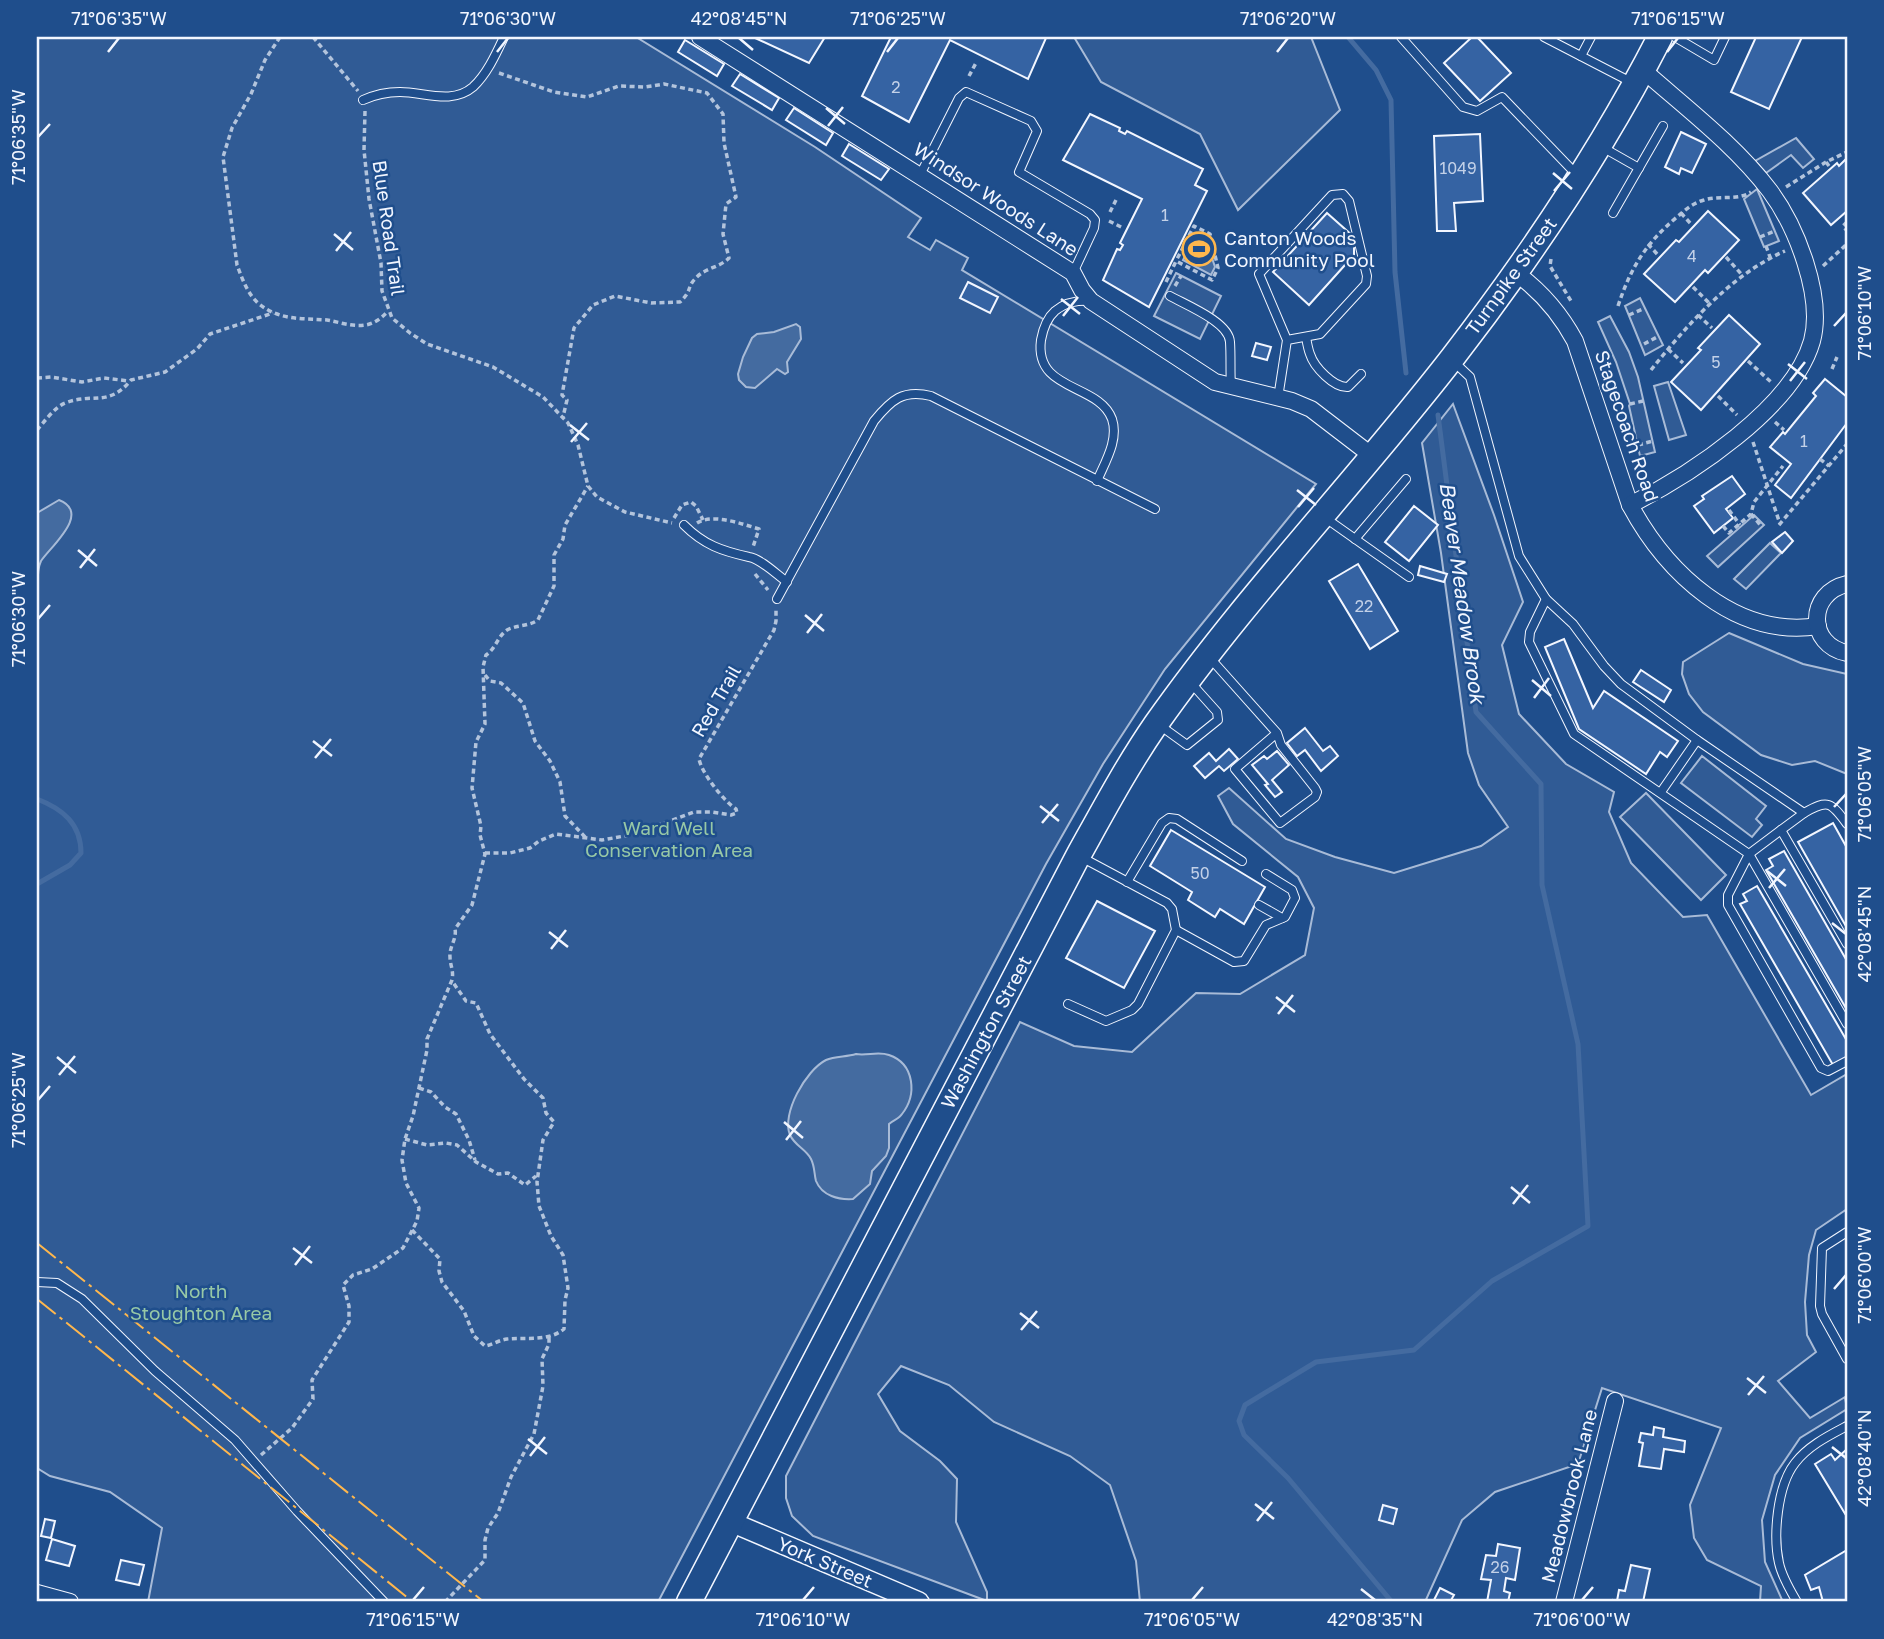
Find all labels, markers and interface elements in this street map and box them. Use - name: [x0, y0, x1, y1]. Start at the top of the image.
- text: 71°06'35"W: [71, 7, 167, 29]
- text: 71°06'30"W: [460, 7, 556, 29]
- text: 42°08'45"N: [691, 7, 787, 29]
- text: 71°06'25"W: [850, 7, 946, 29]
- text: 71°06'20"W: [1240, 7, 1336, 29]
- text: 71°06'15"W: [1631, 7, 1725, 29]
- house number: 2: [891, 77, 901, 97]
- text: 71°06'35"W: [7, 89, 29, 185]
- street label: Windsor Woods Lane: [910, 137, 1083, 260]
- house number: 1049: [1439, 158, 1477, 178]
- street label: Blue Road Trail: [369, 159, 410, 297]
- house number: 1: [1161, 205, 1169, 225]
- street label: Turnpike Street: [1460, 212, 1561, 339]
- place label: Canton Woods Community Pool: [1224, 226, 1375, 271]
- sports icon: Canton Woods Community Pool: [1180, 230, 1218, 268]
- house number: 4: [1687, 246, 1697, 266]
- text: 71°06'10"W: [1853, 266, 1875, 360]
- street label: Stagecoach Road: [1591, 347, 1664, 505]
- house number: 5: [1711, 352, 1721, 372]
- house number: 1: [1800, 431, 1808, 451]
- water label: Beaver Meadow Brook: [1435, 480, 1492, 707]
- text: 71°06'30"W: [7, 571, 29, 667]
- house number: 22: [1355, 596, 1373, 616]
- street label: Red Trail: [686, 661, 745, 741]
- text: 71°06'05"W: [1853, 746, 1875, 842]
- park label: Ward Well Conservation Area: [585, 816, 753, 861]
- house number: 50: [1190, 863, 1210, 883]
- text: 42°08'45"N: [1853, 886, 1875, 982]
- street label: Washington Street: [935, 951, 1036, 1112]
- text: 71°06'25"W: [7, 1052, 29, 1148]
- text: 71°06'00"W: [1853, 1227, 1875, 1323]
- park label: North Stoughton Area: [130, 1279, 272, 1324]
- street label: Meadowbrook Lane: [1536, 1407, 1601, 1585]
- text: 42°08'40"N: [1853, 1409, 1875, 1507]
- street label: York Street: [774, 1531, 876, 1592]
- house number: 26: [1491, 1557, 1509, 1577]
- text: 71°06'15"W: [366, 1608, 460, 1630]
- text: 71°06'10"W: [756, 1608, 850, 1630]
- text: 71°06'05"W: [1144, 1608, 1240, 1630]
- text: 42°08'35"N: [1327, 1608, 1423, 1630]
- text: 71°06'00"W: [1534, 1608, 1630, 1630]

